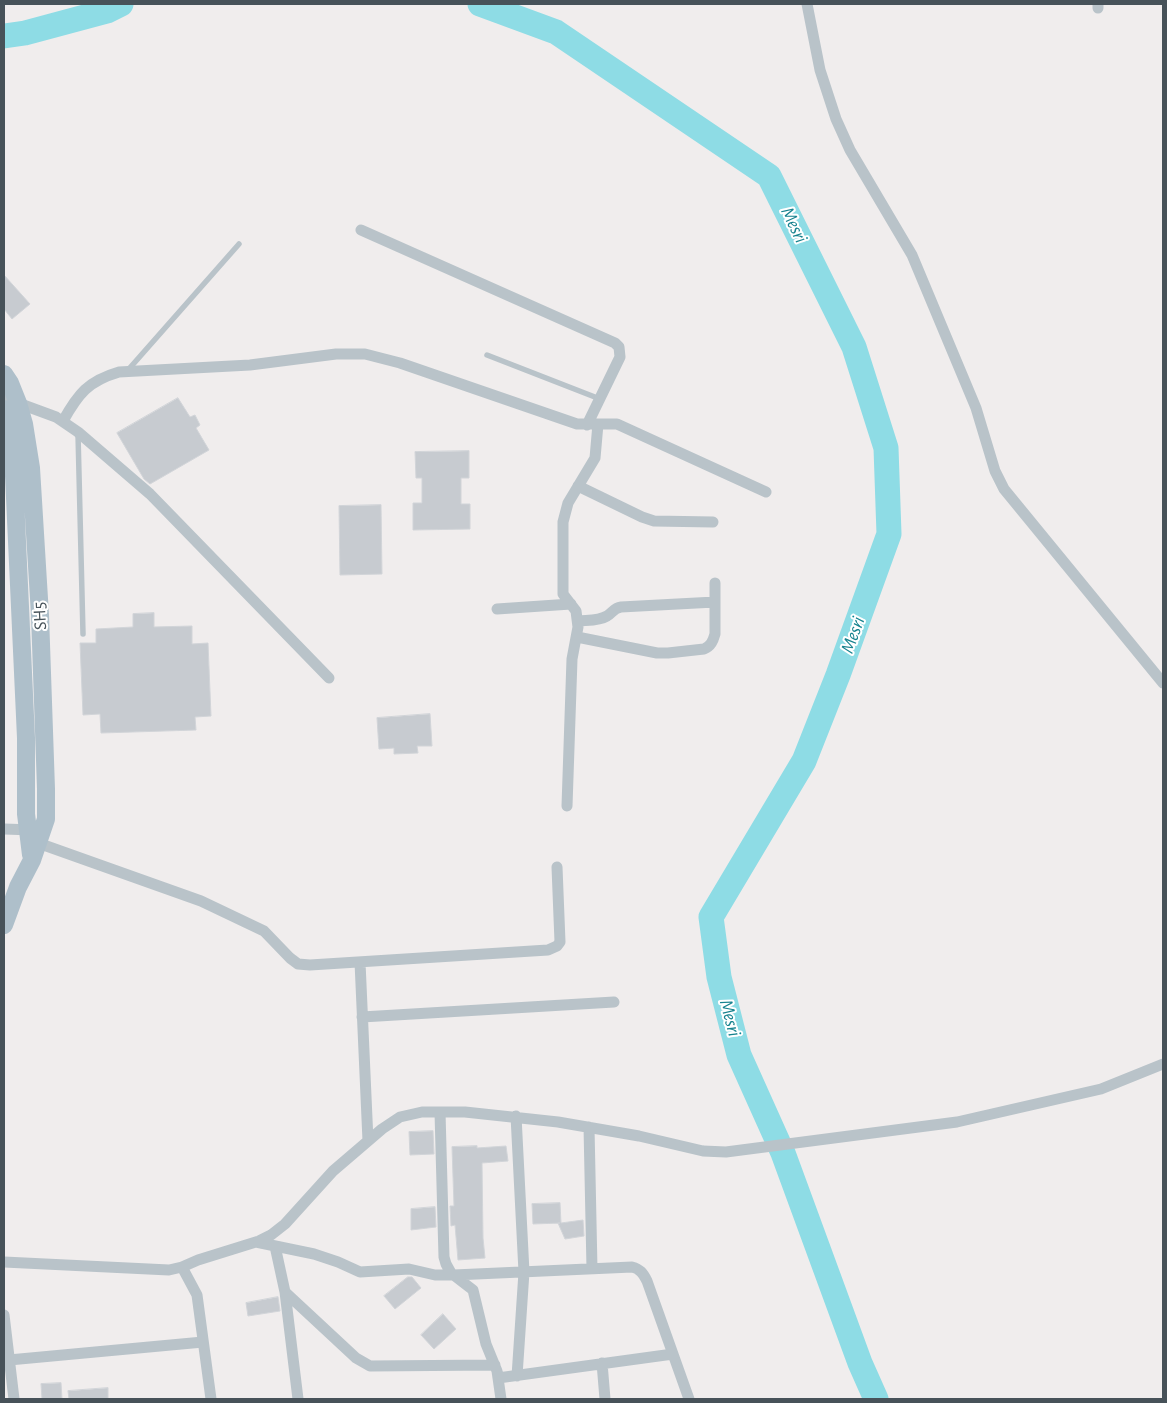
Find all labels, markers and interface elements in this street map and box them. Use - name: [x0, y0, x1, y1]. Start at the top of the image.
- water label: Mesri: [776, 203, 812, 247]
- street label: SH5: [28, 601, 52, 631]
- water label: Mesri: [836, 614, 870, 656]
- water label: Mesri: [714, 997, 746, 1039]

